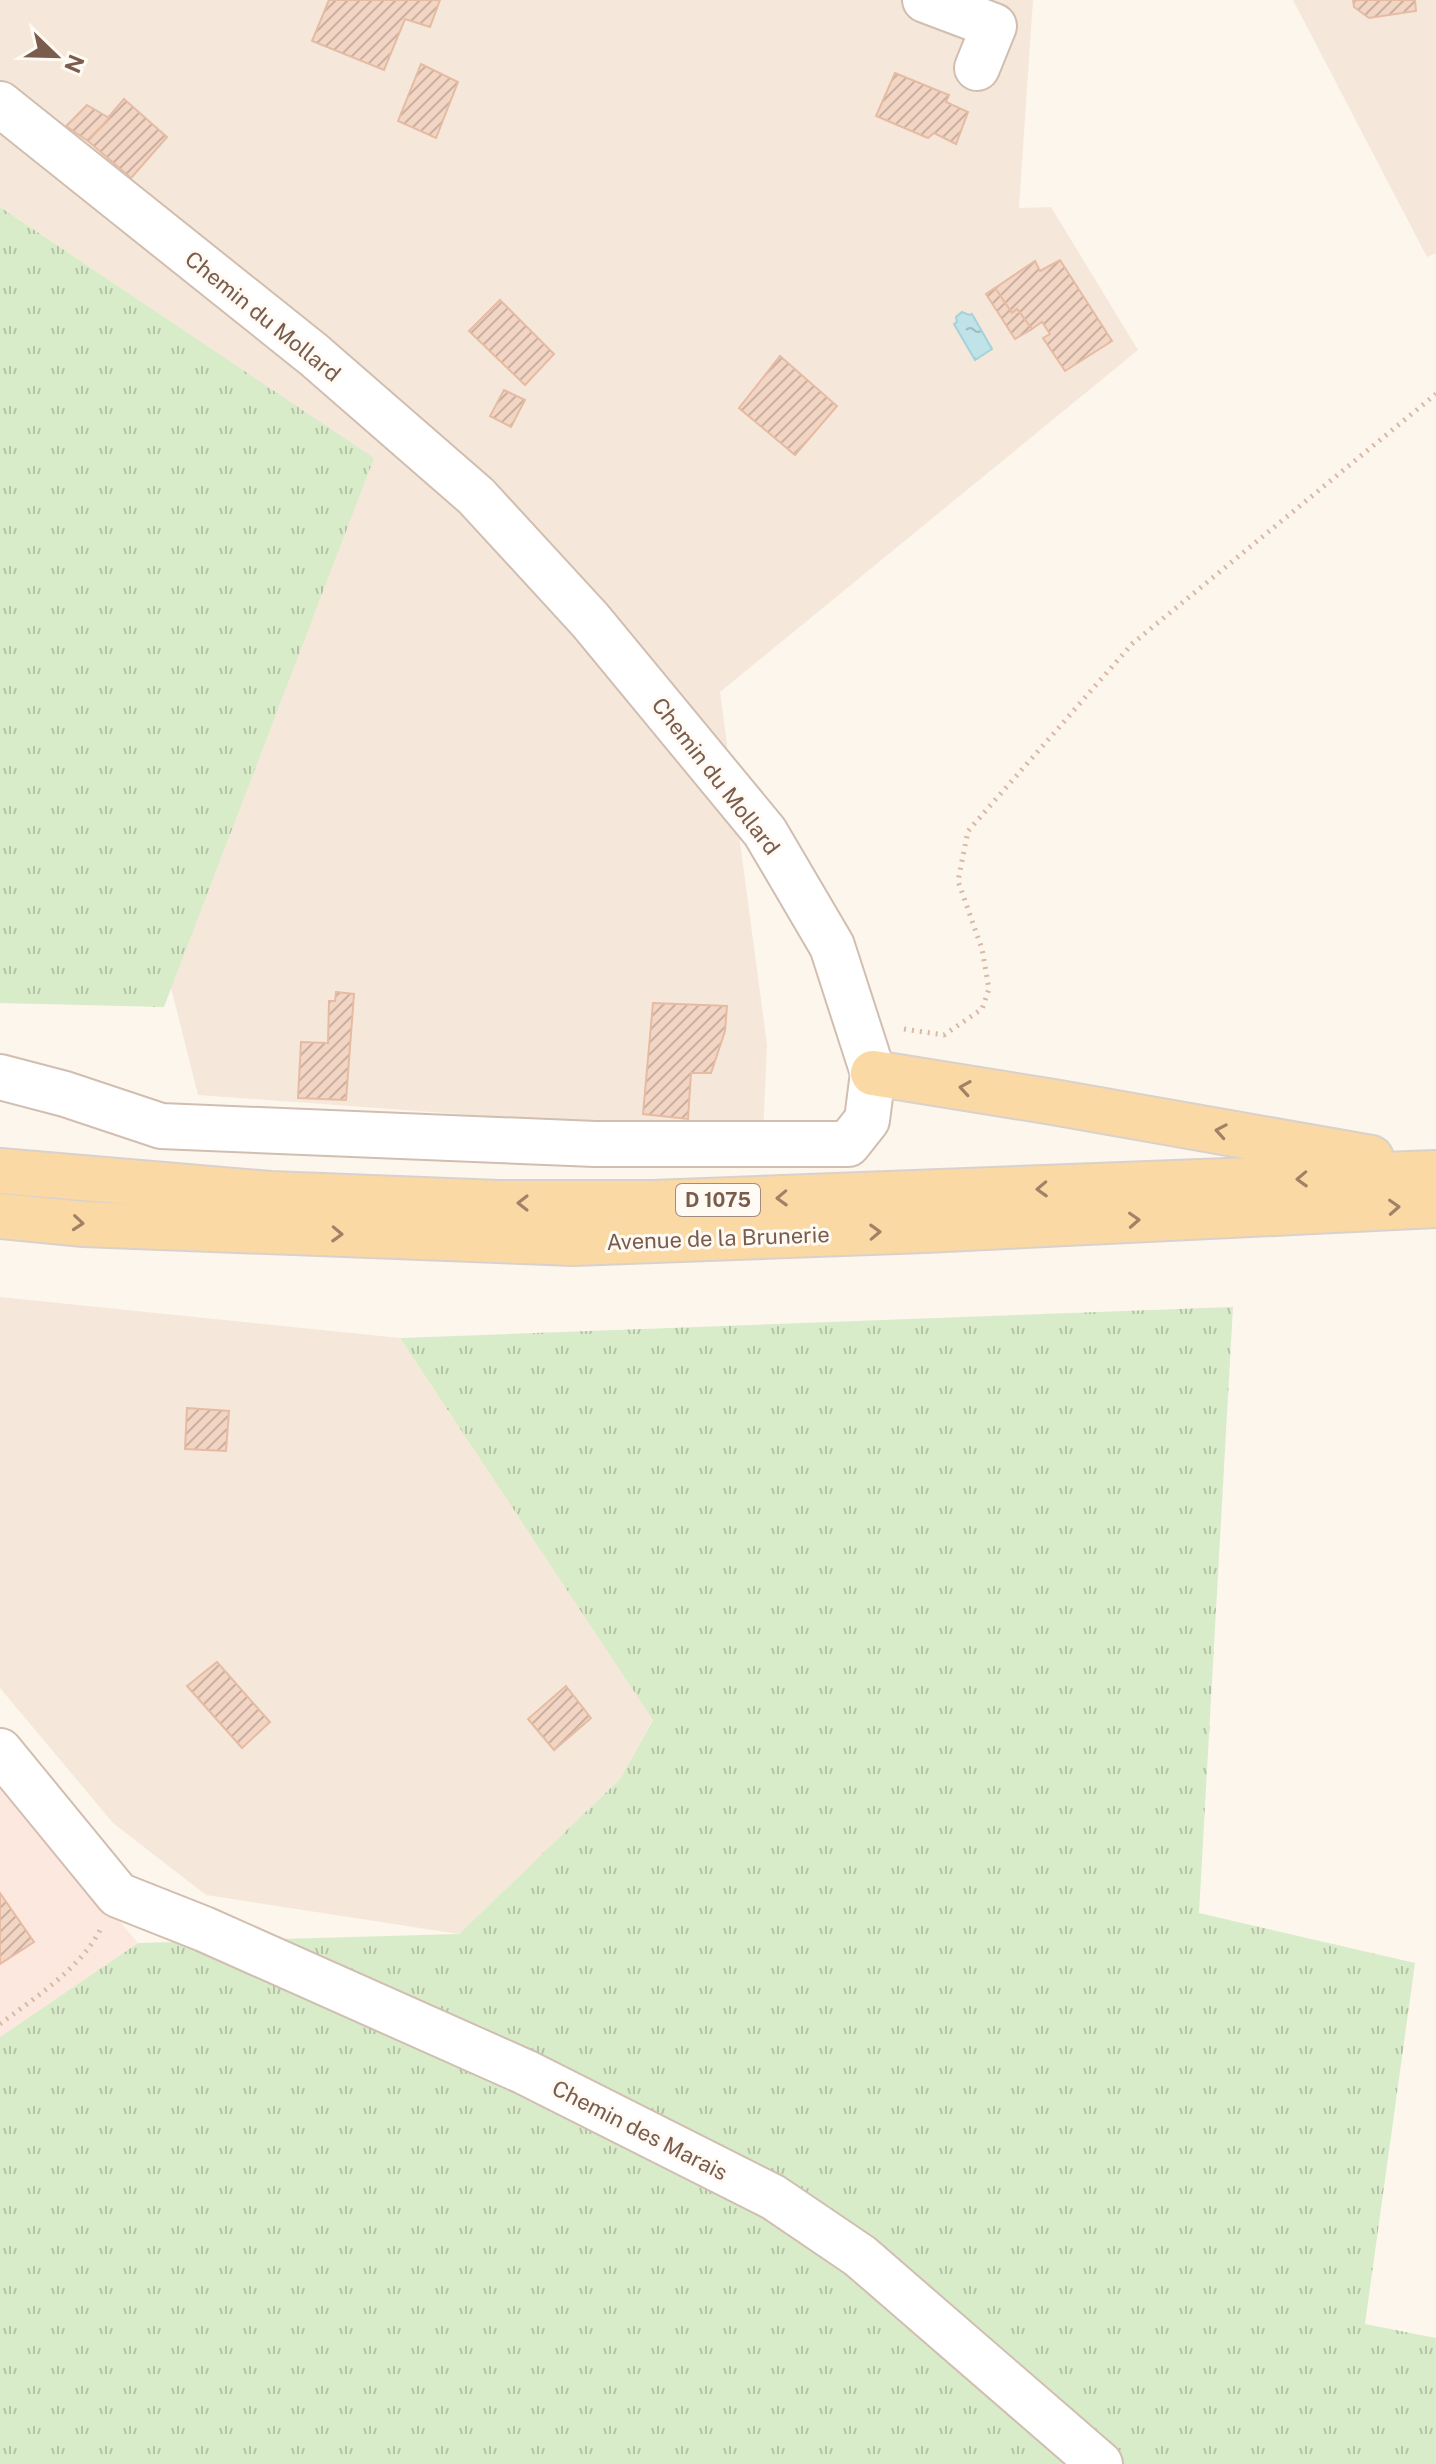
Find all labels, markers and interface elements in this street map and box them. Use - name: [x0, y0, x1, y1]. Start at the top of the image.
- north arrow: [16, 16, 96, 96]
- text: N: [59, 51, 90, 77]
- street label: Chemin du Mollard: [180, 245, 346, 387]
- street label: Chemin du Mollard: [647, 692, 785, 860]
- one-way arrow: [958, 1080, 972, 1097]
- one-way arrow: [1215, 1124, 1228, 1141]
- one-way arrow: [1295, 1170, 1308, 1187]
- one-way arrow: [1035, 1181, 1048, 1198]
- road number: D 1075: [676, 1184, 760, 1216]
- one-way arrow: [775, 1190, 788, 1207]
- one-way arrow: [516, 1194, 529, 1212]
- one-way arrow: [1388, 1199, 1401, 1216]
- one-way arrow: [1128, 1211, 1141, 1228]
- one-way arrow: [72, 1214, 85, 1231]
- street label: Avenue de la Brunerie: [606, 1221, 830, 1255]
- one-way arrow: [869, 1223, 882, 1240]
- one-way arrow: [331, 1225, 344, 1242]
- street label: Chemin des Marais: [548, 2075, 732, 2185]

